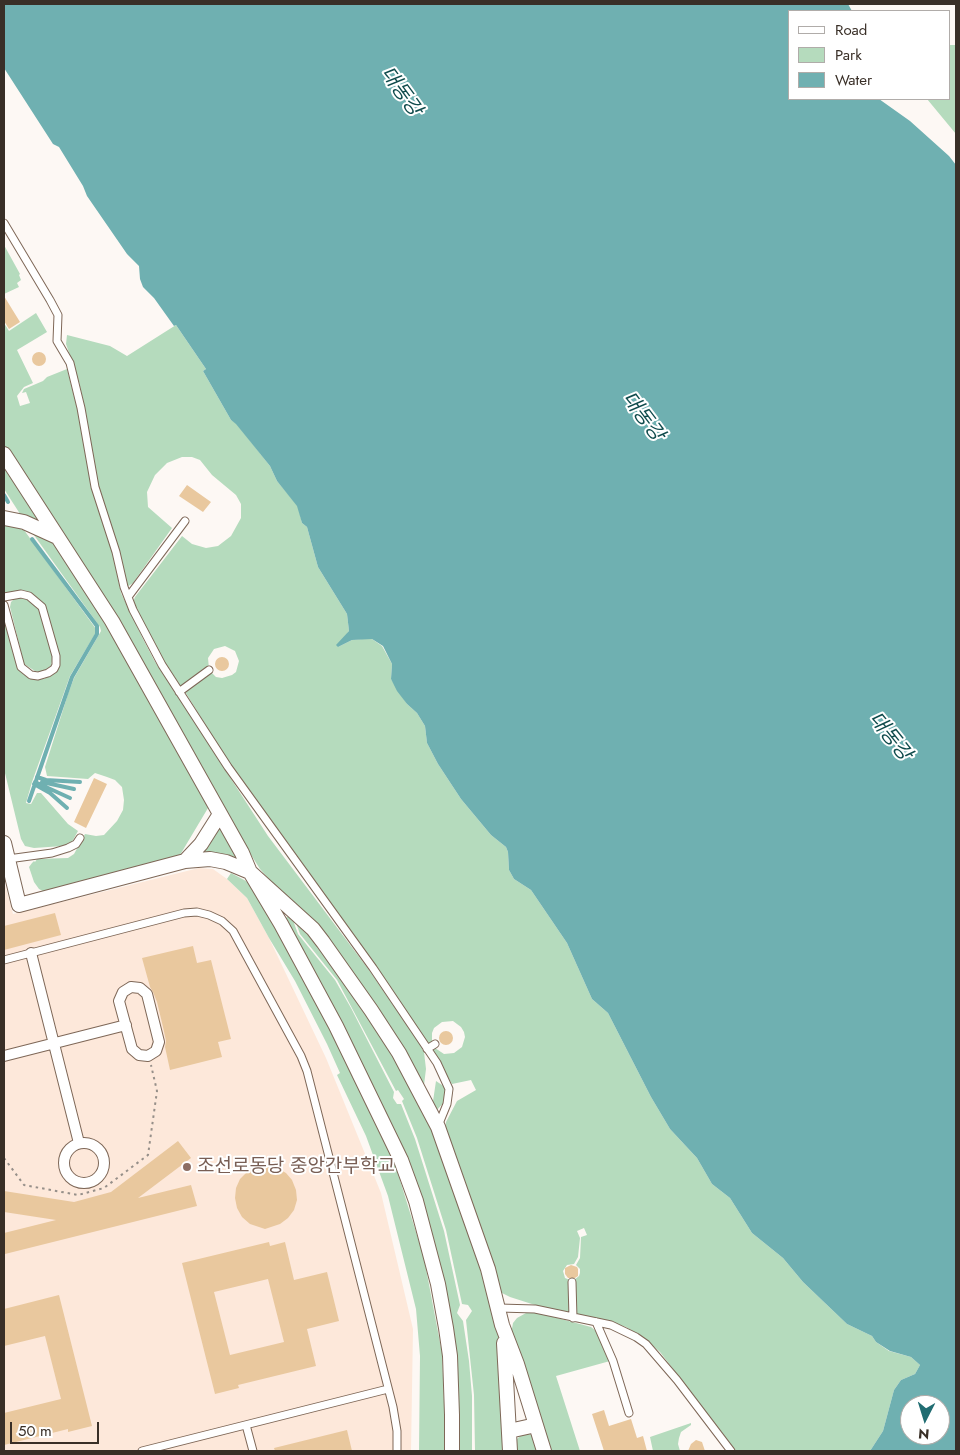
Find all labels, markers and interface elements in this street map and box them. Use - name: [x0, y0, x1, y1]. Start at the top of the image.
- legend: [788, 10, 950, 100]
- text: Road: [835, 19, 867, 41]
- text: Park: [835, 44, 862, 66]
- water label: 대동강: [374, 63, 426, 121]
- text: Water: [835, 69, 872, 91]
- water label: 대동강: [616, 388, 668, 446]
- water label: 대동강: [862, 708, 916, 766]
- place label: 조선로동당 중앙간부학교: [197, 1156, 395, 1178]
- marker: 조선로동당 중앙간부학교: [181, 1161, 193, 1173]
- north arrow: [900, 1395, 950, 1445]
- scale bar: [12, 1412, 101, 1444]
- text: 50 m: [18, 1420, 52, 1442]
- text: N: [917, 1424, 930, 1444]

